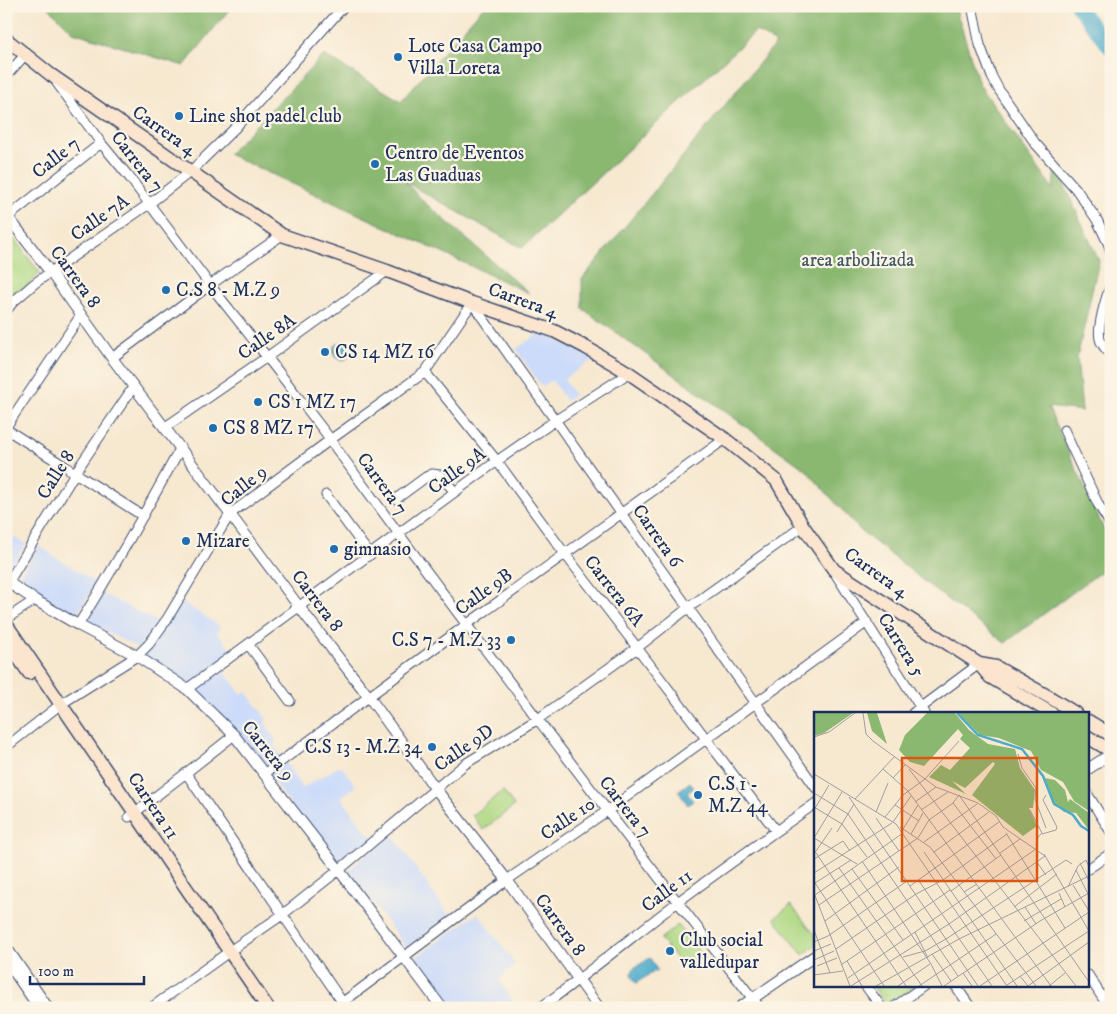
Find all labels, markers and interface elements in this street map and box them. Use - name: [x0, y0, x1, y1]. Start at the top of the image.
- place label: Lote Casa Campo Villa Loreta: [407, 35, 542, 80]
- marker: Lote Casa Campo Villa Loreta: [392, 51, 404, 63]
- street label: Carrera 4: [128, 101, 201, 162]
- place label: Line shot padel club: [189, 105, 342, 128]
- marker: Line shot padel club: [173, 110, 185, 122]
- street label: Carrera 7: [106, 127, 168, 197]
- street label: Calle 7: [28, 132, 84, 184]
- place label: Centro de Eventos Las Guaduas: [385, 142, 524, 187]
- marker: Centro de Eventos Las Guaduas: [369, 158, 381, 170]
- street label: Calle 7A: [66, 189, 134, 246]
- street label: Carrera 8: [45, 241, 105, 313]
- park label: area arbolizada: [802, 249, 914, 272]
- street label: Carrera 4: [485, 278, 562, 325]
- place label: C.S 8 - M.Z 9: [176, 279, 280, 302]
- marker: C.S 8 - M.Z 9: [160, 284, 172, 296]
- street label: Calle 8A: [234, 308, 301, 365]
- place label: CS 14 MZ 16: [335, 341, 435, 364]
- marker: CS 14 MZ 16: [319, 346, 331, 358]
- place label: CS 1 MZ 17: [268, 391, 356, 414]
- marker: CS 1 MZ 17: [252, 396, 264, 408]
- place label: CS 8 MZ 17: [223, 417, 314, 440]
- marker: CS 8 MZ 17: [207, 422, 219, 434]
- street label: Calle 9A: [424, 442, 491, 500]
- street label: Calle 8: [32, 446, 80, 504]
- street label: Carrera 7: [352, 448, 412, 520]
- street label: Calle 9: [216, 460, 272, 512]
- street label: Carrera 6: [627, 500, 688, 573]
- place label: Mizare: [196, 530, 250, 553]
- marker: Mizare: [180, 535, 192, 547]
- place label: gimnasio: [344, 538, 411, 561]
- marker: gimnasio: [328, 543, 340, 555]
- street label: Carrera 4: [840, 543, 913, 604]
- street label: Carrera 6A: [579, 551, 649, 632]
- street label: Calle 9B: [451, 563, 517, 621]
- street label: Carrera 8: [286, 566, 348, 636]
- street label: Carrera 5: [872, 609, 930, 682]
- place label: C.S 7 - M.Z 33: [392, 629, 501, 652]
- marker: C.S 7 - M.Z 33: [505, 634, 517, 646]
- inset map: [814, 712, 1090, 986]
- street label: Carrera 9: [237, 716, 299, 786]
- street label: Calle 9D: [430, 719, 498, 777]
- place label: C.S 13 - M.Z 34: [305, 736, 423, 759]
- marker: C.S 13 - M.Z 34: [426, 741, 438, 753]
- street label: Carrera 11: [122, 768, 184, 844]
- street label: Carrera 7: [594, 772, 656, 842]
- place label: C.S 1 - M.Z 44: [708, 773, 769, 818]
- marker: C.S 1 - M.Z 44: [692, 789, 704, 801]
- street label: Calle 10: [536, 792, 600, 846]
- street label: Calle 11: [637, 864, 697, 918]
- street label: Carrera 8: [530, 889, 590, 961]
- place label: Club social valledupar: [679, 929, 763, 974]
- marker: Club social valledupar: [664, 945, 676, 957]
- scale bar: [30, 954, 144, 986]
- text: 100 m: [38, 962, 74, 981]

